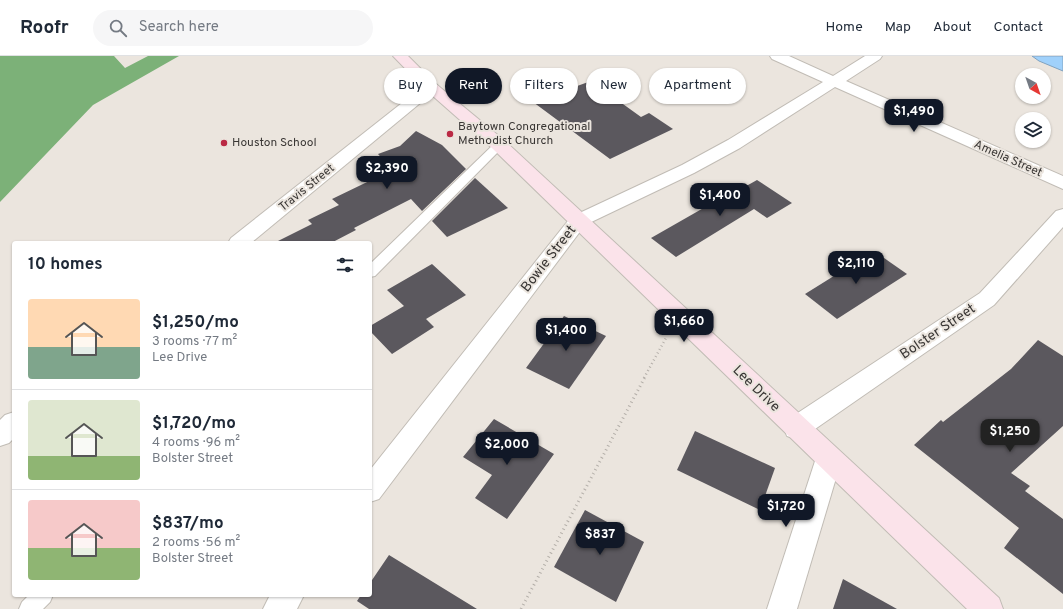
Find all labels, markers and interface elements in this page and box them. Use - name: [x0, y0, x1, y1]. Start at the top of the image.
- search box: [93, 10, 373, 46]
- text: Roofr: [20, 16, 69, 40]
- icon: search: [107, 17, 129, 39]
- text: Search here: [139, 18, 219, 37]
- text: Home: [826, 19, 863, 36]
- text: Map: [885, 19, 911, 36]
- text: About: [933, 19, 972, 36]
- text: Contact: [994, 19, 1043, 36]
- chip: Buy: [384, 68, 437, 104]
- chip: Rent: [445, 68, 502, 104]
- chip: Filters: [510, 68, 578, 104]
- chip: New: [586, 68, 641, 104]
- chip: Apartment: [649, 68, 746, 104]
- north arrow: [1015, 68, 1051, 104]
- map controls: [1015, 68, 1051, 148]
- pin: $1,490: [881, 99, 947, 133]
- text: $1,490: [893, 104, 935, 120]
- button: layers: [1015, 112, 1051, 148]
- place label: Baytown Congregational Methodist Church: [458, 119, 590, 149]
- marker: Baytown Congregational Methodist Church: [445, 129, 455, 139]
- place label: Houston School: [232, 135, 317, 151]
- street label: Amelia Street: [971, 137, 1045, 181]
- marker: Houston School: [219, 138, 229, 148]
- pin: $2,390: [354, 156, 420, 190]
- street label: Travis Street: [276, 161, 338, 215]
- text: $2,390: [365, 161, 409, 177]
- pin: $1,400: [687, 183, 753, 217]
- text: $1,400: [699, 188, 741, 204]
- street label: Bowie Street: [518, 222, 580, 296]
- pin: $2,110: [823, 251, 889, 285]
- text: 10 homes: [28, 254, 103, 276]
- icon: filters: [334, 254, 356, 276]
- text: $2,110: [837, 256, 875, 272]
- street label: Bolster Street: [897, 301, 979, 363]
- pin: $1,660: [651, 309, 717, 343]
- text: $1,250/mo: [152, 312, 239, 334]
- text: $1,660: [664, 314, 704, 330]
- icon: home: [60, 315, 108, 363]
- pin: $1,400: [533, 318, 599, 352]
- text: $1,400: [545, 323, 587, 339]
- text: 3 rooms · 77 m²: [152, 334, 237, 350]
- text: Lee Drive: [152, 350, 207, 366]
- street label: Lee Drive: [729, 362, 783, 416]
- text: $1,720/mo: [152, 413, 236, 435]
- icon: home: [60, 416, 108, 464]
- pin: $1,250: [977, 419, 1043, 453]
- text: $1,250: [990, 424, 1030, 440]
- pin: $2,000: [474, 432, 540, 466]
- text: 4 rooms · 96 m²: [152, 435, 240, 451]
- text: $2,000: [485, 437, 529, 453]
- text: Bolster Street: [152, 451, 233, 467]
- pin: $1,720: [753, 494, 819, 528]
- text: $1,720: [767, 499, 805, 515]
- text: $837/mo: [152, 513, 224, 535]
- icon: home: [60, 516, 108, 564]
- pin: $837: [576, 522, 624, 556]
- text: $837: [585, 527, 615, 543]
- text: 2 rooms · 56 m²: [152, 535, 240, 551]
- text: Bolster Street: [152, 551, 233, 567]

